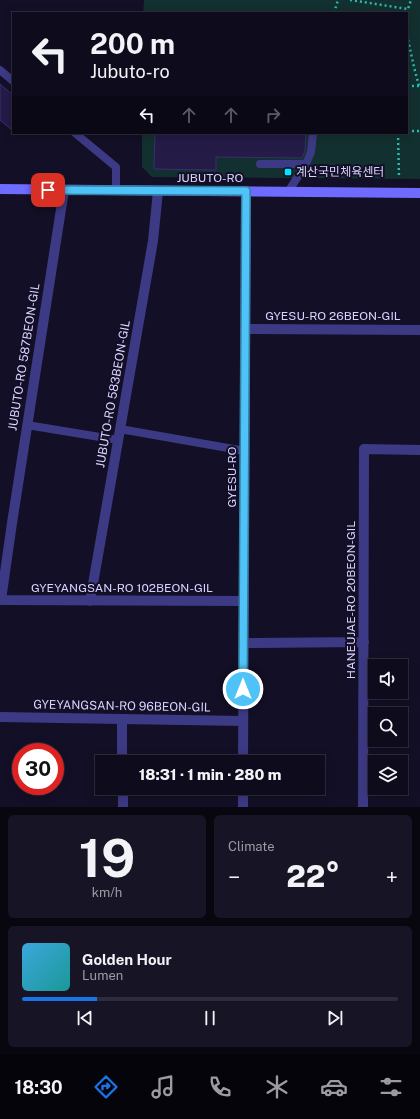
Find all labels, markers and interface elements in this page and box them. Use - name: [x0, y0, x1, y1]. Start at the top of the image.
- text: 200 m: [90, 27, 175, 60]
- icon: left: [24, 28, 76, 80]
- text: Jubuto-ro: [90, 61, 170, 82]
- icon: left: [136, 104, 158, 126]
- icon: ahead: [178, 104, 200, 126]
- icon: ahead: [220, 104, 242, 126]
- icon: right: [262, 104, 284, 126]
- place label: 계산국민체육센터: [296, 165, 384, 179]
- marker: 계산국민체육센터: [283, 167, 293, 177]
- street label: JUBUTO-RO: [177, 171, 244, 185]
- pin: [31, 173, 65, 207]
- icon: arrive: [37, 179, 59, 201]
- street label: JUBUTO-RO 587BEON-GIL: [5, 282, 43, 432]
- street label: GYESU-RO 26BEON-GIL: [265, 309, 401, 323]
- street label: JUBUTO-RO 583BEON-GIL: [93, 319, 133, 469]
- street label: GYESU-RO: [225, 446, 239, 507]
- street label: HANEUJAE-RO 20BEON-GIL: [344, 521, 358, 679]
- street label: GYEYANGSAN-RO 102BEON-GIL: [31, 581, 213, 595]
- map controls: [368, 659, 408, 795]
- button: sound: [368, 659, 408, 699]
- position arrow: [222, 668, 264, 710]
- street label: GYEYANGSAN-RO 96BEON-GIL: [33, 697, 211, 715]
- button: search: [368, 707, 408, 747]
- speed limit sign: 30: [12, 743, 64, 795]
- button: layers: [368, 755, 408, 795]
- text: 18:31 · 1 min · 280 m: [139, 766, 281, 783]
- text: 19: [79, 828, 135, 889]
- text: Climate: [228, 839, 275, 854]
- text: 22°: [286, 858, 340, 894]
- text: −: [228, 864, 240, 890]
- text: +: [386, 864, 398, 890]
- text: km/h: [92, 885, 122, 900]
- text: Golden Hour: [82, 951, 172, 968]
- text: Lumen: [82, 968, 123, 983]
- icon: previous: [74, 1007, 96, 1029]
- icon: pause: [199, 1007, 221, 1029]
- icon: next: [324, 1007, 346, 1029]
- icon: directions: [92, 1073, 120, 1101]
- icon: music: [149, 1073, 177, 1101]
- icon: phone: [206, 1073, 234, 1101]
- icon: climate: [263, 1073, 291, 1101]
- icon: car: [320, 1073, 348, 1101]
- icon: filters: [377, 1073, 405, 1101]
- text: 18:30: [15, 1077, 63, 1098]

